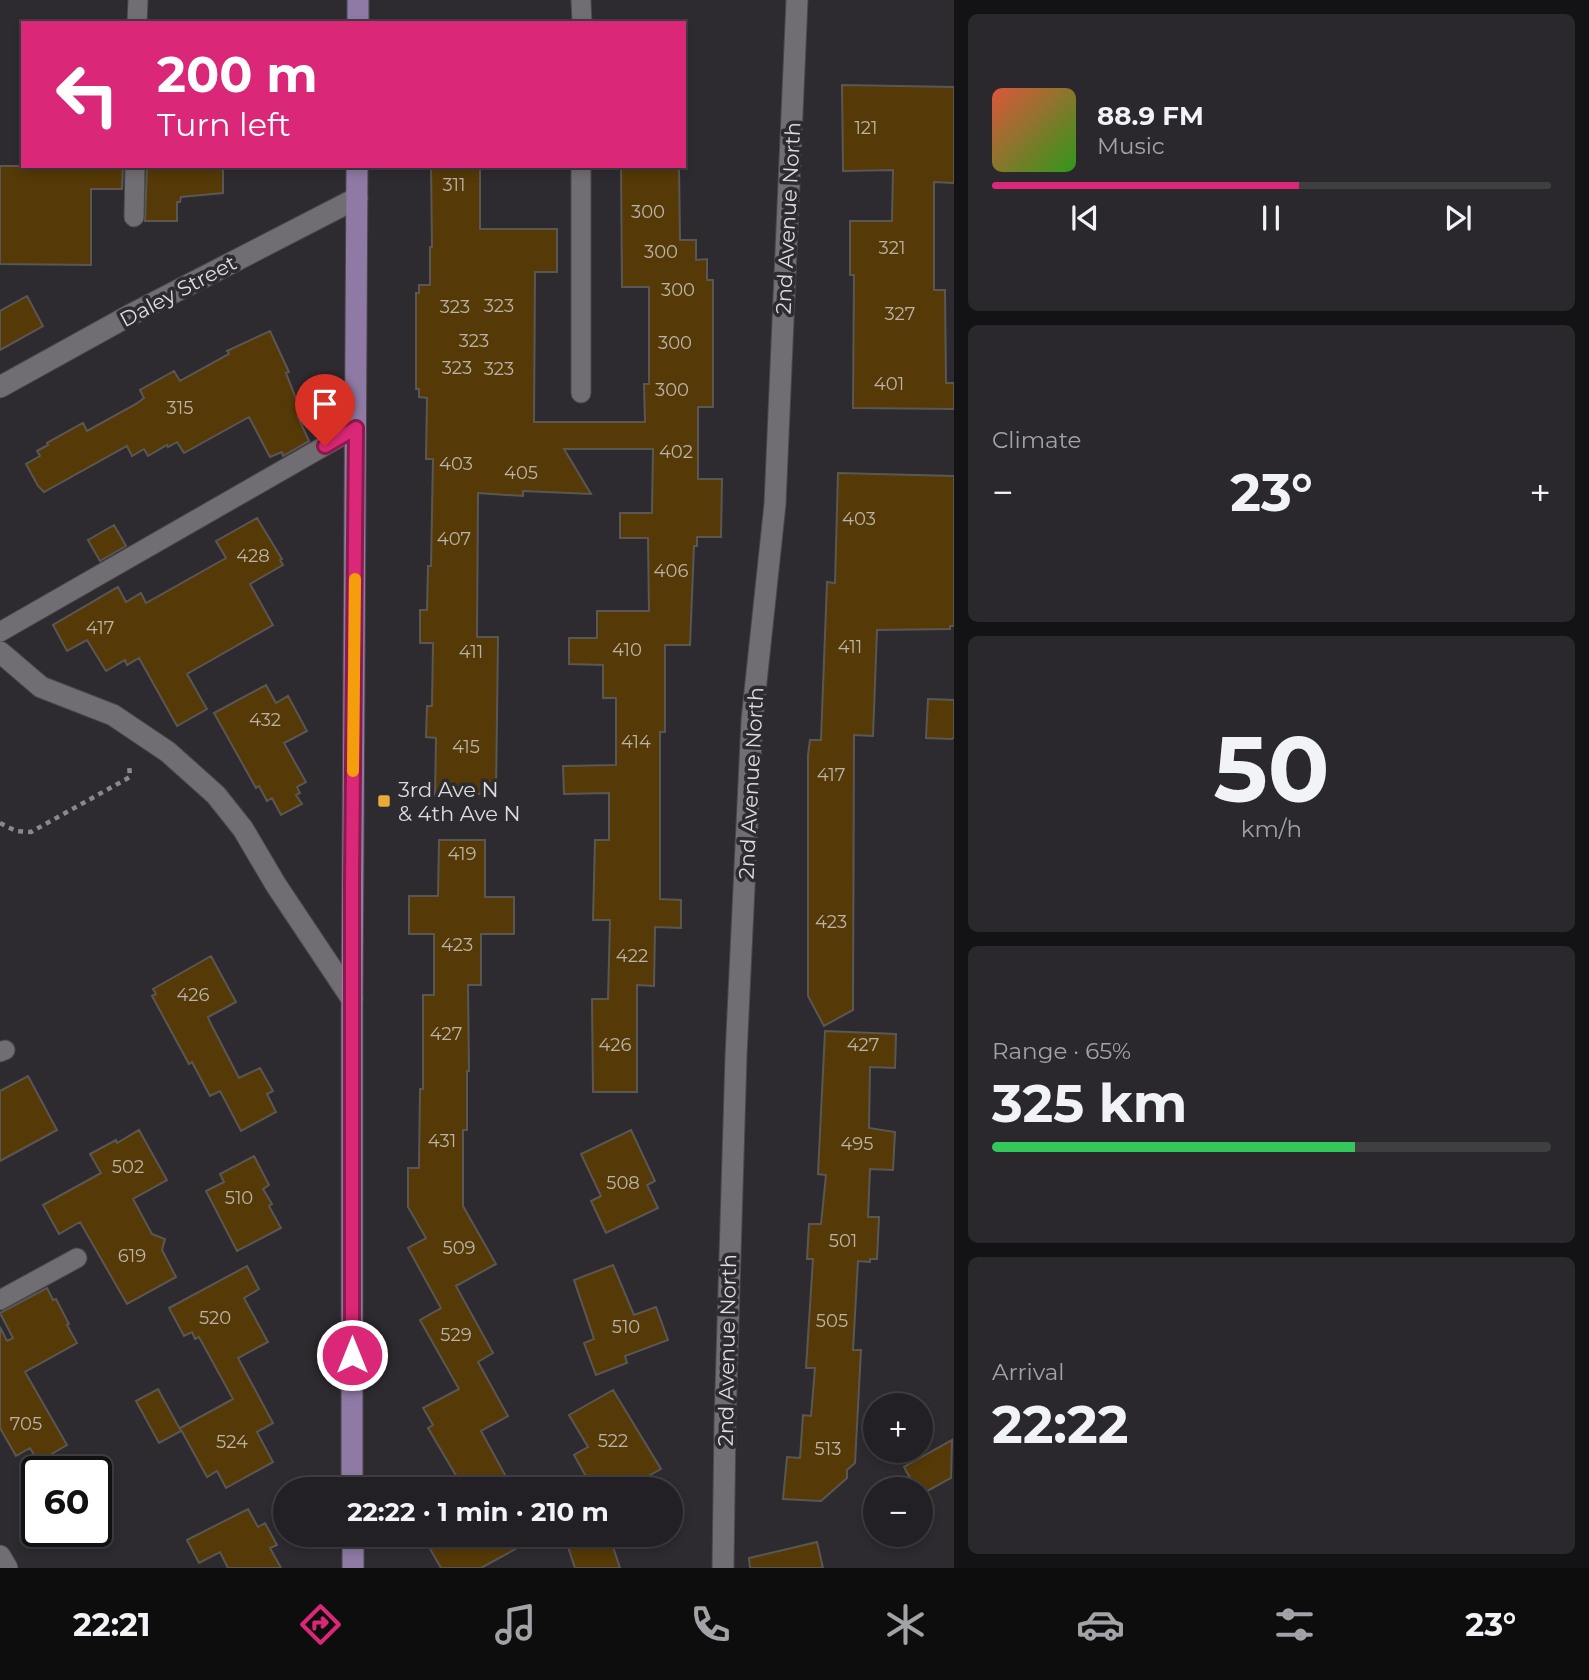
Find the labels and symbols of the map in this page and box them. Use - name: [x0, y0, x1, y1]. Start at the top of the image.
- house number: 121: [854, 117, 878, 139]
- street label: 2nd Avenue North: [770, 121, 806, 315]
- house number: 311: [442, 174, 466, 196]
- house number: 300: [631, 201, 665, 223]
- house number: 321: [879, 237, 905, 259]
- house number: 300: [644, 241, 678, 263]
- street label: Daley Street: [115, 250, 241, 332]
- house number: 300: [661, 279, 695, 301]
- house number: 323: [484, 295, 514, 317]
- house number: 323: [440, 296, 470, 318]
- house number: 327: [885, 303, 915, 325]
- house number: 323: [459, 330, 489, 352]
- house number: 300: [658, 332, 692, 354]
- house number: 323: [442, 357, 472, 379]
- house number: 323: [484, 358, 514, 380]
- house number: 401: [874, 373, 904, 395]
- pin: [295, 374, 355, 446]
- house number: 300: [655, 379, 689, 401]
- house number: 315: [167, 397, 193, 419]
- house number: 402: [659, 441, 693, 463]
- house number: 403: [439, 453, 473, 475]
- house number: 405: [504, 462, 538, 484]
- house number: 403: [842, 508, 876, 530]
- house number: 407: [437, 528, 471, 550]
- house number: 428: [236, 545, 270, 567]
- house number: 406: [654, 560, 688, 582]
- house number: 417: [86, 617, 114, 639]
- house number: 411: [838, 636, 862, 658]
- house number: 410: [612, 639, 642, 661]
- house number: 411: [459, 641, 483, 663]
- street label: 2nd Avenue North: [733, 686, 769, 880]
- house number: 432: [249, 709, 281, 731]
- house number: 414: [621, 731, 651, 753]
- house number: 415: [452, 736, 480, 758]
- house number: 417: [817, 764, 845, 786]
- place label: 3rd Ave N & 4th Ave N: [398, 777, 521, 826]
- marker: 3rd Ave N & 4th Ave N: [376, 793, 392, 809]
- house number: 419: [448, 843, 476, 865]
- house number: 423: [815, 911, 847, 933]
- house number: 423: [441, 934, 473, 956]
- house number: 422: [616, 945, 648, 967]
- house number: 426: [176, 984, 210, 1006]
- house number: 427: [430, 1023, 462, 1045]
- house number: 426: [598, 1034, 632, 1056]
- house number: 427: [847, 1034, 879, 1056]
- house number: 431: [428, 1130, 456, 1152]
- house number: 495: [841, 1133, 873, 1155]
- house number: 502: [112, 1156, 144, 1178]
- house number: 508: [606, 1172, 640, 1194]
- house number: 510: [225, 1187, 253, 1209]
- house number: 501: [829, 1230, 857, 1252]
- house number: 509: [442, 1237, 476, 1259]
- house number: 619: [118, 1245, 146, 1267]
- street label: 2nd Avenue North: [713, 1254, 741, 1446]
- house number: 520: [199, 1307, 231, 1329]
- house number: 505: [816, 1310, 848, 1332]
- house number: 510: [612, 1316, 640, 1338]
- position arrow: [315, 1318, 389, 1392]
- house number: 529: [440, 1324, 472, 1346]
- house number: 705: [10, 1413, 42, 1435]
- house number: 522: [598, 1430, 628, 1452]
- house number: 524: [216, 1431, 248, 1453]
- house number: 513: [815, 1438, 841, 1460]
- speed limit sign: 60: [21, 1456, 112, 1547]

